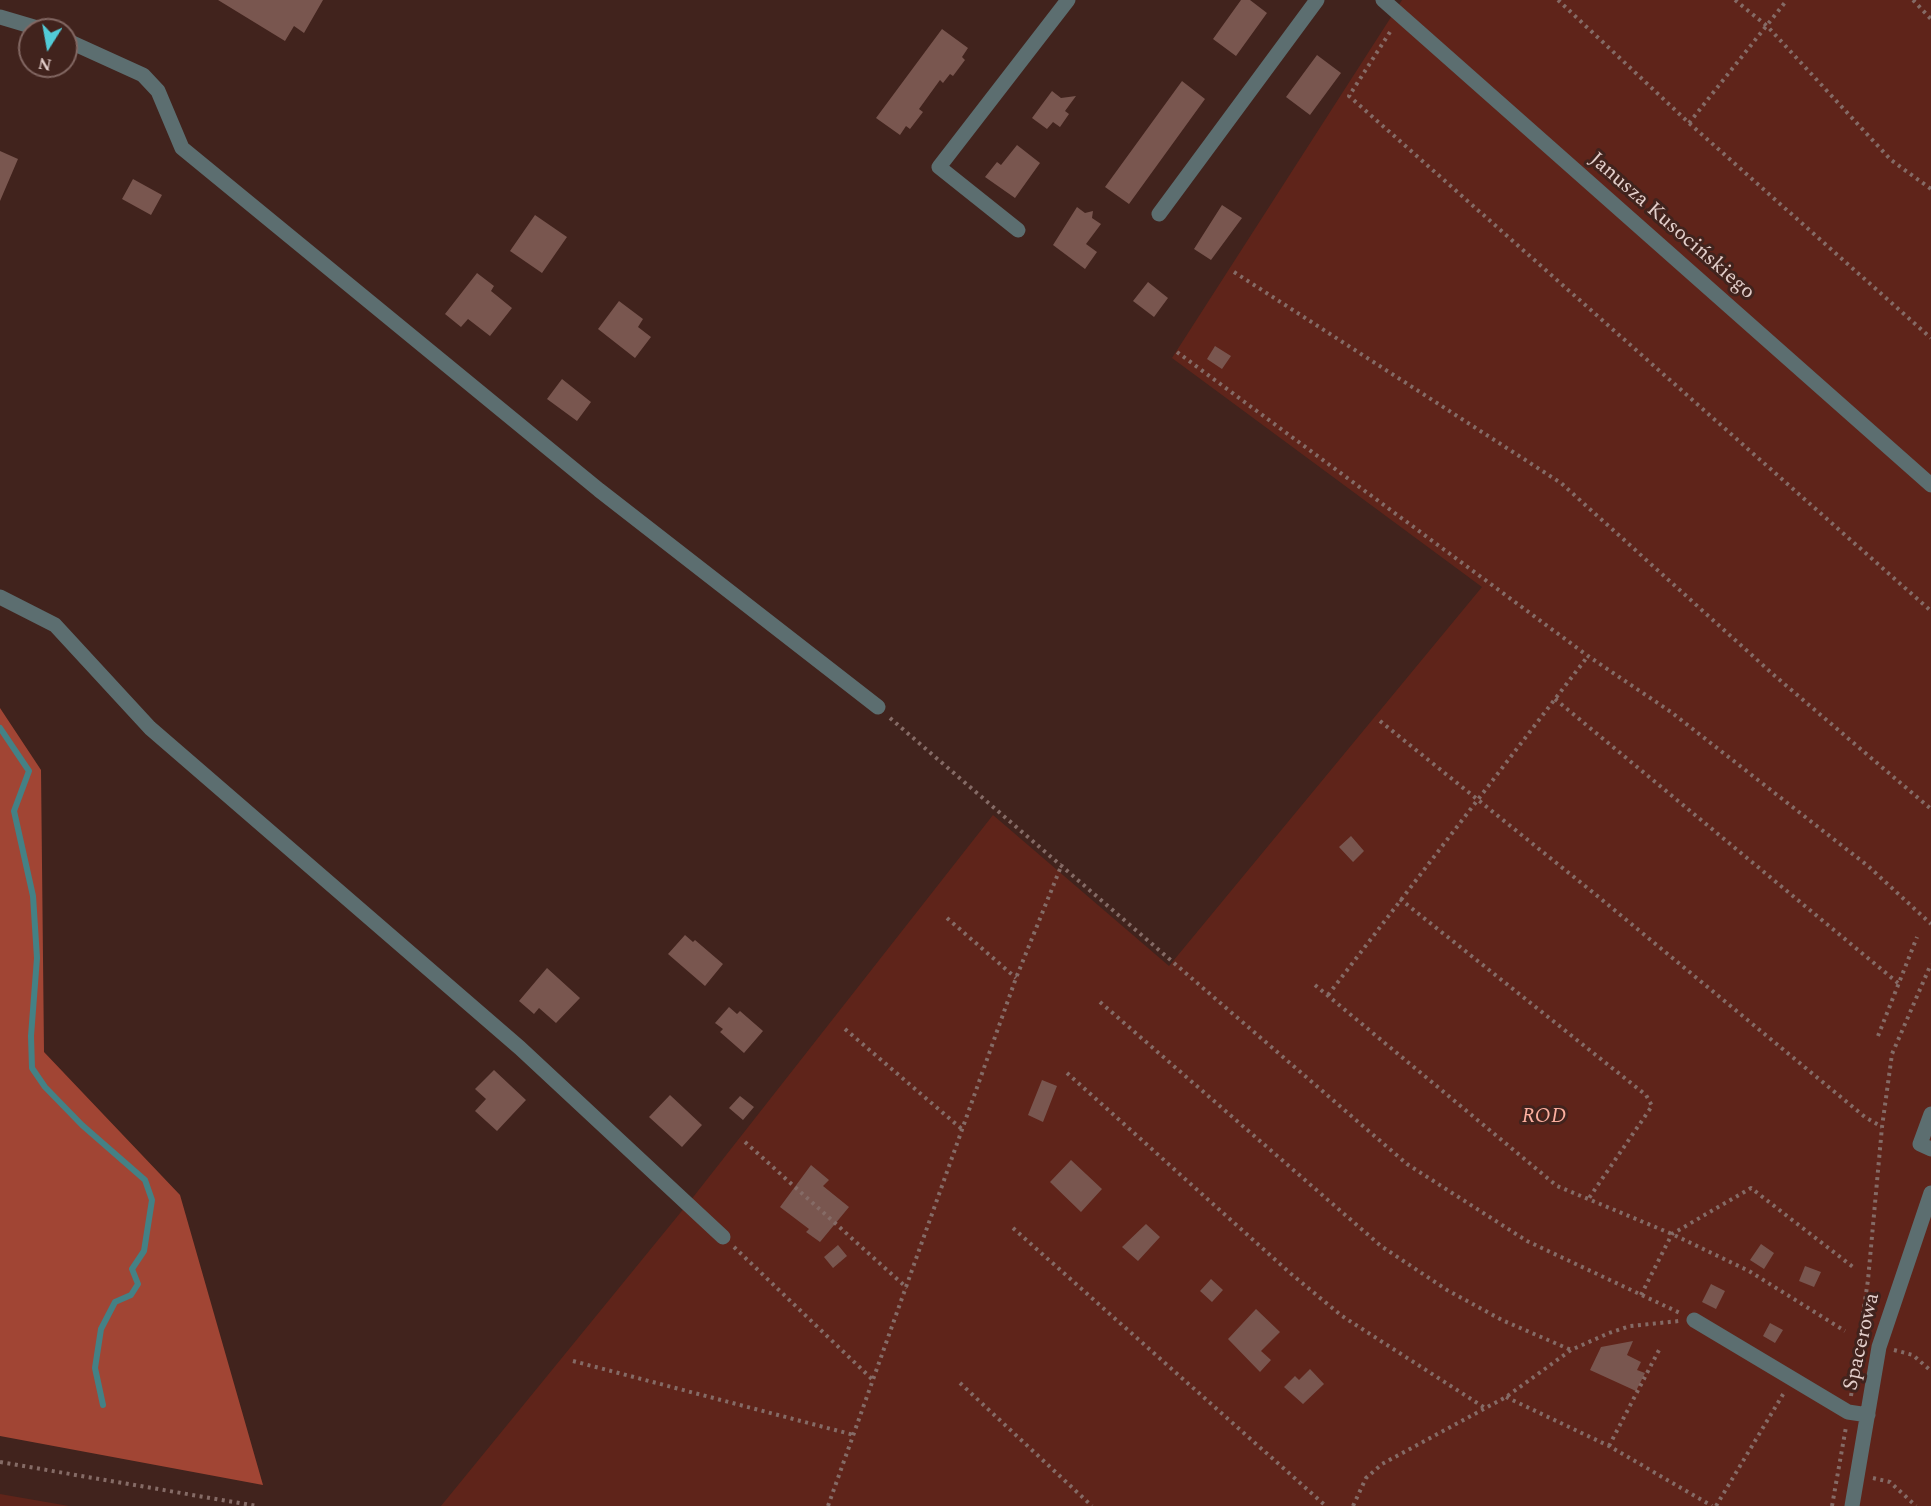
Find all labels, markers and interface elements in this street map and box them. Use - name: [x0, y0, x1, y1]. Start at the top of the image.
- north arrow: [18, 18, 78, 78]
- text: N: [36, 51, 54, 77]
- street label: Janusza Kusocińskiego: [1583, 148, 1759, 306]
- park label: ROD: [1522, 1105, 1566, 1131]
- street label: Spacerowa: [1840, 1291, 1886, 1393]

